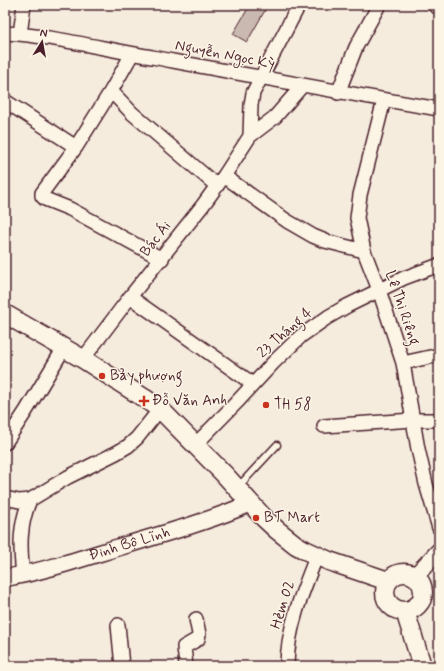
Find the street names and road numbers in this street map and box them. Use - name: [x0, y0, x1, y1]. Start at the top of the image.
- street label: Nguyễn Ngọc Kỳ: [173, 36, 277, 75]
- street label: Bác Ái: [135, 216, 176, 261]
- street label: Lê Thị Riêng: [379, 268, 424, 348]
- street label: 23 Tháng 4: [253, 303, 318, 363]
- street label: Đinh Bộ Lĩnh: [86, 522, 173, 566]
- street label: Hẻm 02: [266, 578, 300, 632]

